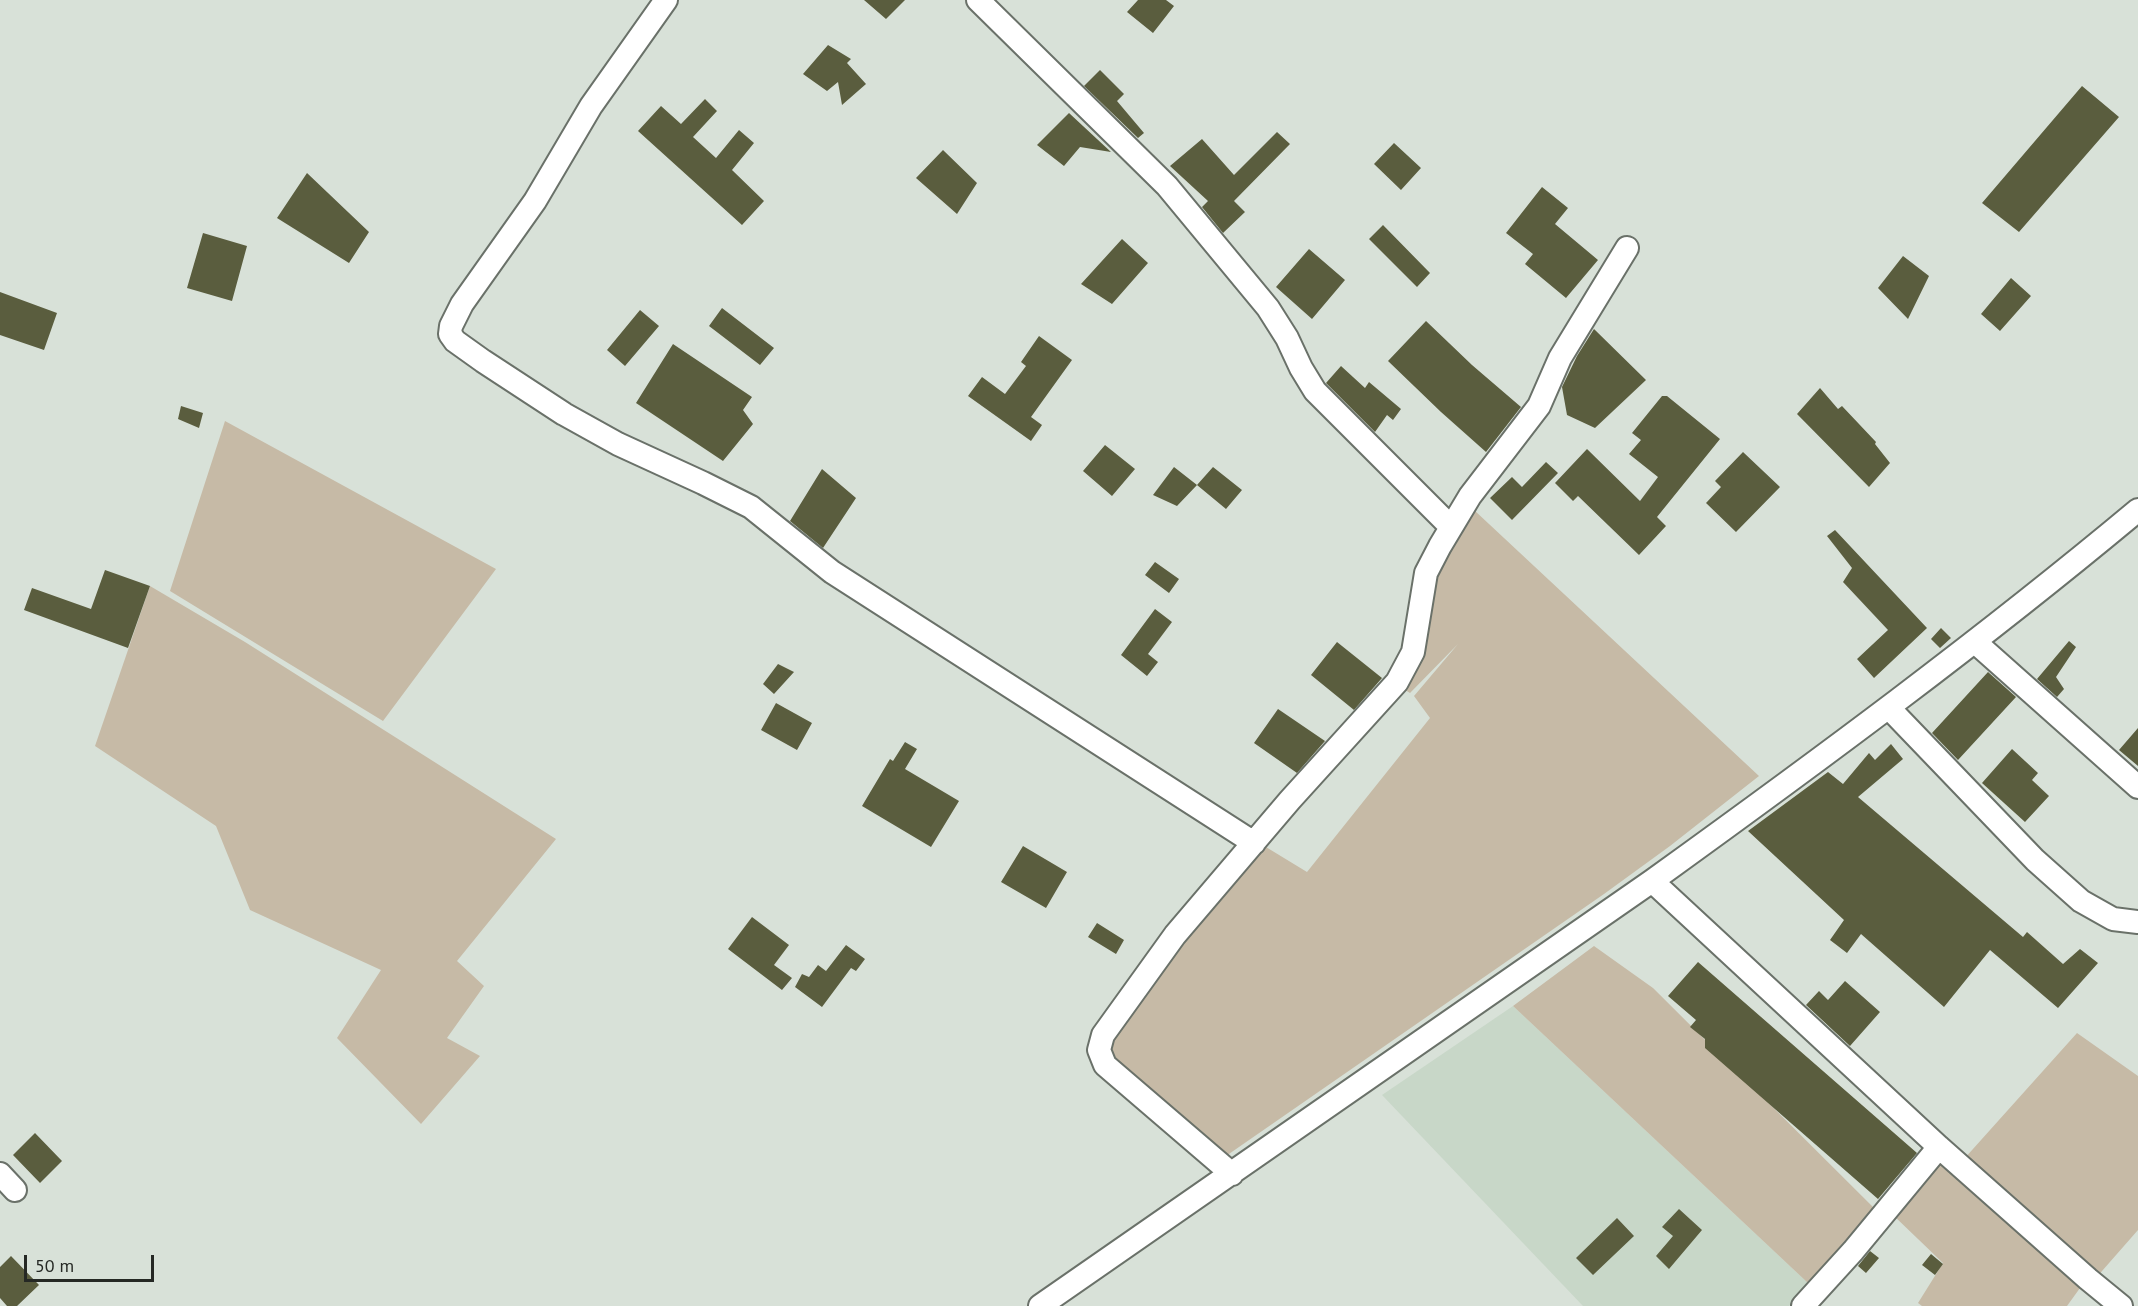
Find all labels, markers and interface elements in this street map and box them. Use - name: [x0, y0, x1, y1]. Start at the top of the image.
- scale bar: [27, 1243, 158, 1281]
- text: 50 m: [35, 1254, 74, 1277]

